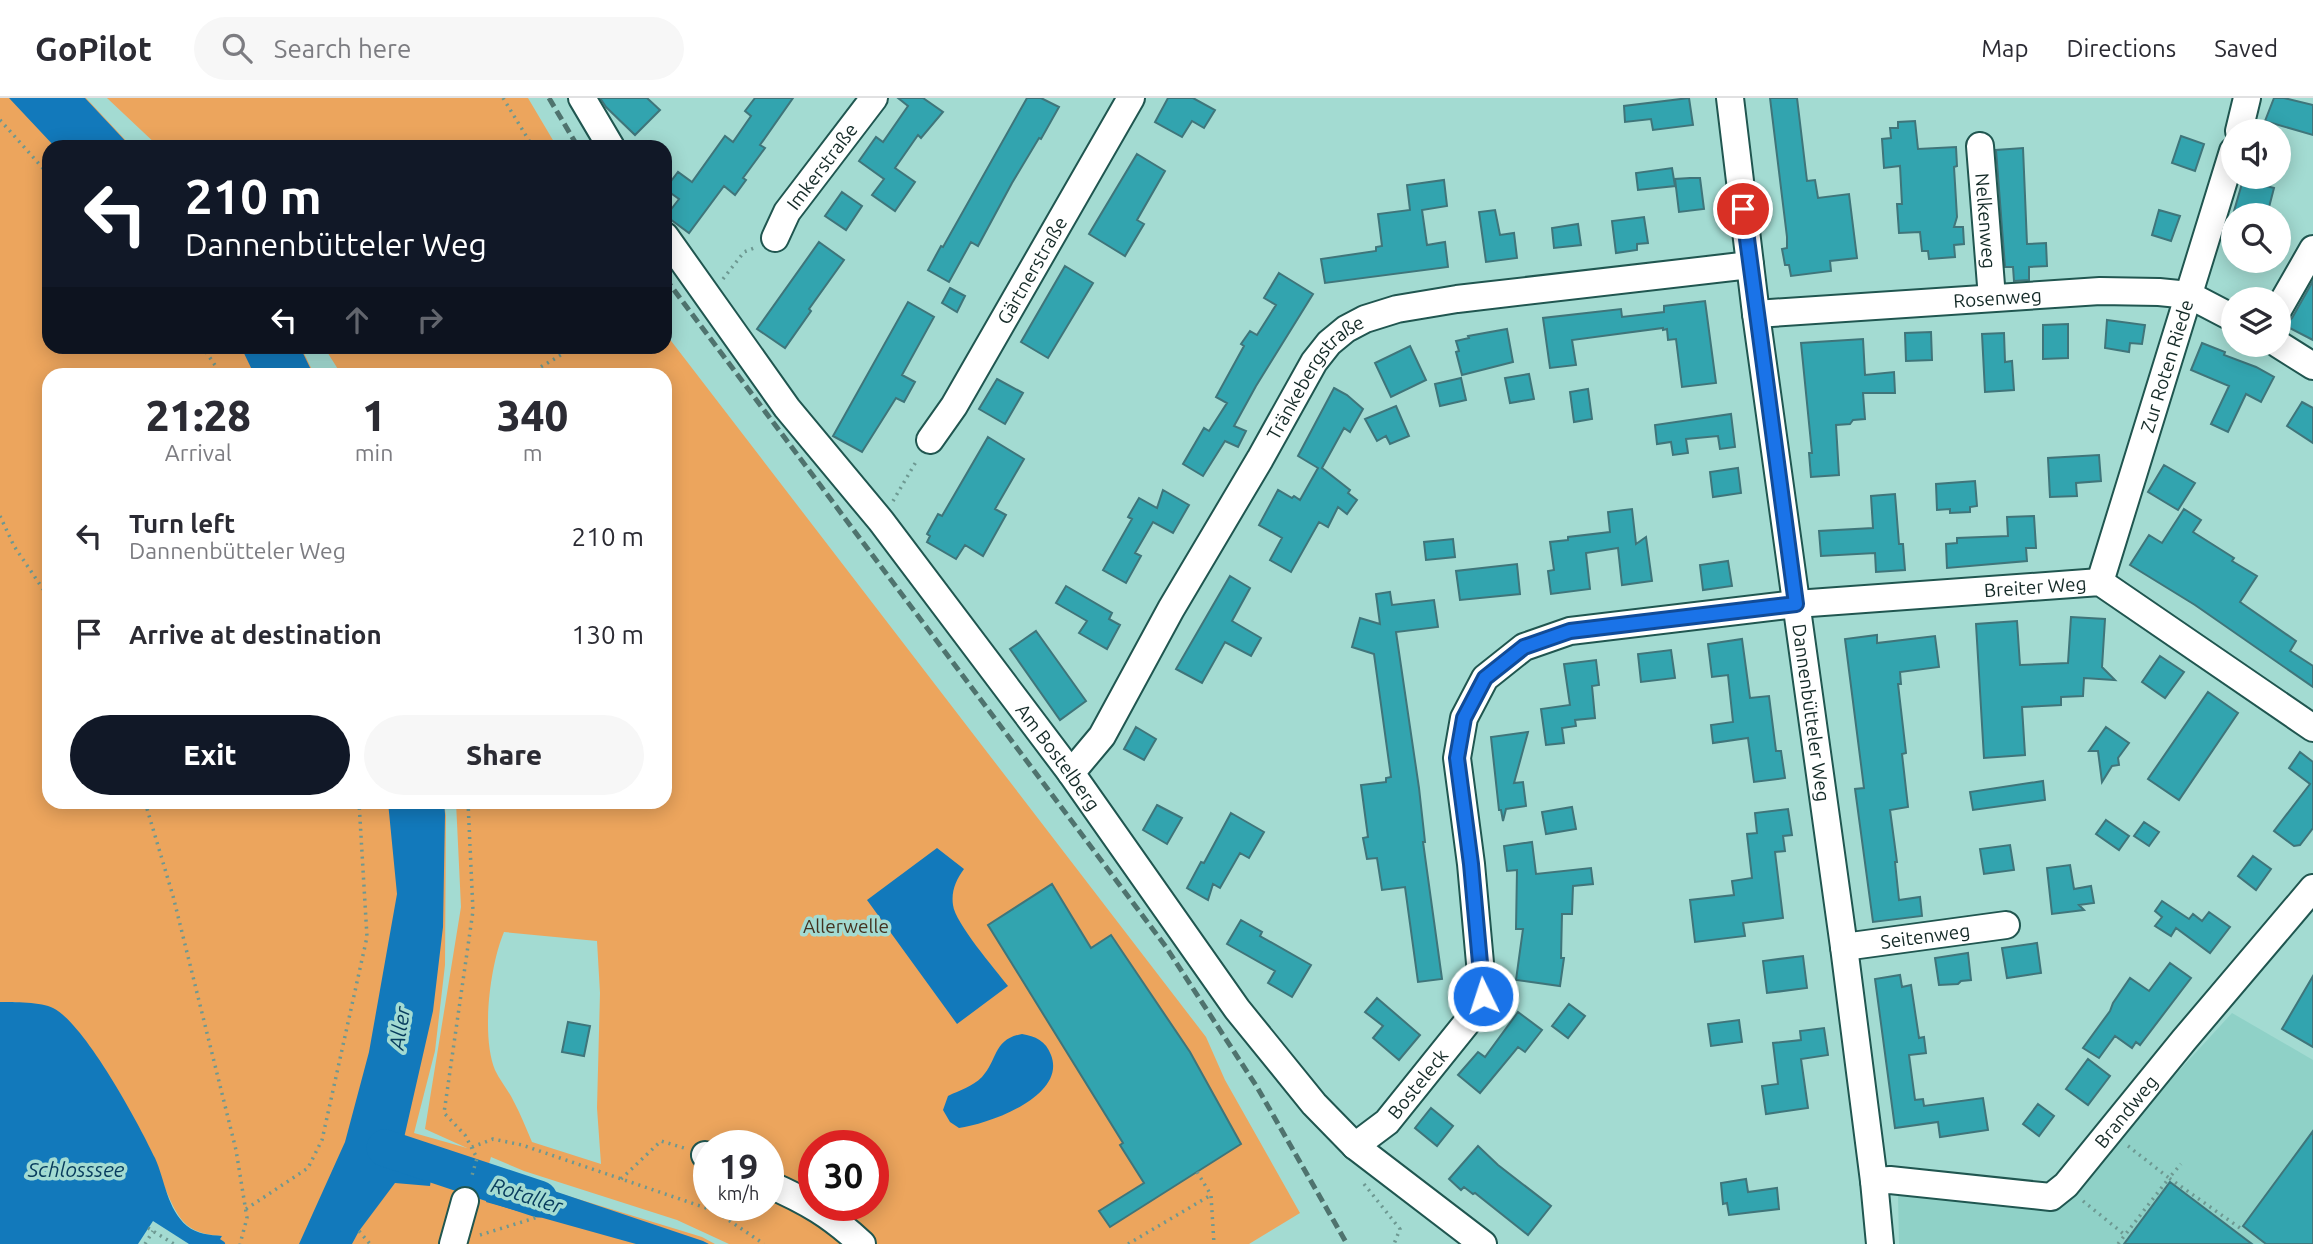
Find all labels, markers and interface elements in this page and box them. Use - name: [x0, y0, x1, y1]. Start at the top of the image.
- search box: [194, 17, 684, 80]
- icon: search: [218, 29, 256, 67]
- text: GoPilot: [35, 30, 152, 67]
- text: Search here: [274, 34, 411, 63]
- text: Map: [1981, 35, 2028, 62]
- text: Directions: [2066, 35, 2176, 62]
- text: Saved: [2214, 35, 2278, 62]
- street label: Imkerstraße: [782, 119, 862, 214]
- map controls: [2221, 119, 2291, 357]
- button: sound: [2221, 119, 2291, 189]
- icon: left: [70, 168, 161, 259]
- text: 210 m: [185, 168, 322, 223]
- street label: Nelkenweg: [1971, 172, 2001, 269]
- pin: [1713, 179, 1773, 239]
- icon: arrive: [1724, 190, 1762, 228]
- button: search: [2221, 203, 2291, 273]
- street label: Gärtnerstraße: [992, 213, 1071, 328]
- text: Dannenbütteler Weg: [185, 226, 487, 262]
- street label: Rosenweg: [1952, 284, 2042, 312]
- button: layers: [2221, 287, 2291, 357]
- street label: Zur Roten Riede: [2136, 297, 2197, 435]
- icon: left: [265, 301, 303, 339]
- icon: ahead: [338, 301, 376, 339]
- icon: right: [411, 301, 449, 339]
- street label: Tränkebergstraße: [1262, 311, 1367, 444]
- text: 21:28: [146, 392, 251, 439]
- text: 1: [362, 392, 386, 439]
- text: 340: [497, 392, 568, 439]
- text: Arrival: [165, 440, 232, 465]
- text: min: [355, 440, 393, 465]
- text: m: [523, 440, 543, 465]
- text: Turn left: [129, 509, 235, 538]
- icon: left: [70, 517, 108, 555]
- text: 210 m: [572, 522, 644, 551]
- text: Dannenbütteler Weg: [129, 538, 346, 563]
- street label: Breiter Weg: [1983, 572, 2087, 601]
- icon: arrive: [70, 615, 108, 653]
- text: Arrive at destination: [129, 620, 382, 649]
- text: 130 m: [572, 620, 644, 649]
- street label: Dannenbütteler Weg: [1788, 622, 1835, 803]
- street label: Am Bostelberg: [1012, 699, 1105, 815]
- button: Exit: [70, 715, 350, 795]
- button: Share: [364, 715, 644, 795]
- park label: Allerwelle: [803, 915, 889, 937]
- street label: Seitenweg: [1879, 919, 1971, 953]
- position arrow: [1446, 959, 1520, 1033]
- water label: Aller: [384, 1004, 414, 1052]
- street label: Bosteleck: [1383, 1044, 1453, 1123]
- street label: Brandweg: [2090, 1071, 2162, 1152]
- speed limit sign: 30: [798, 1130, 889, 1221]
- text: 19: [719, 1146, 758, 1186]
- water label: Schlosssee: [27, 1157, 125, 1181]
- water label: Rotaller: [488, 1172, 567, 1218]
- text: km/h: [718, 1183, 759, 1203]

